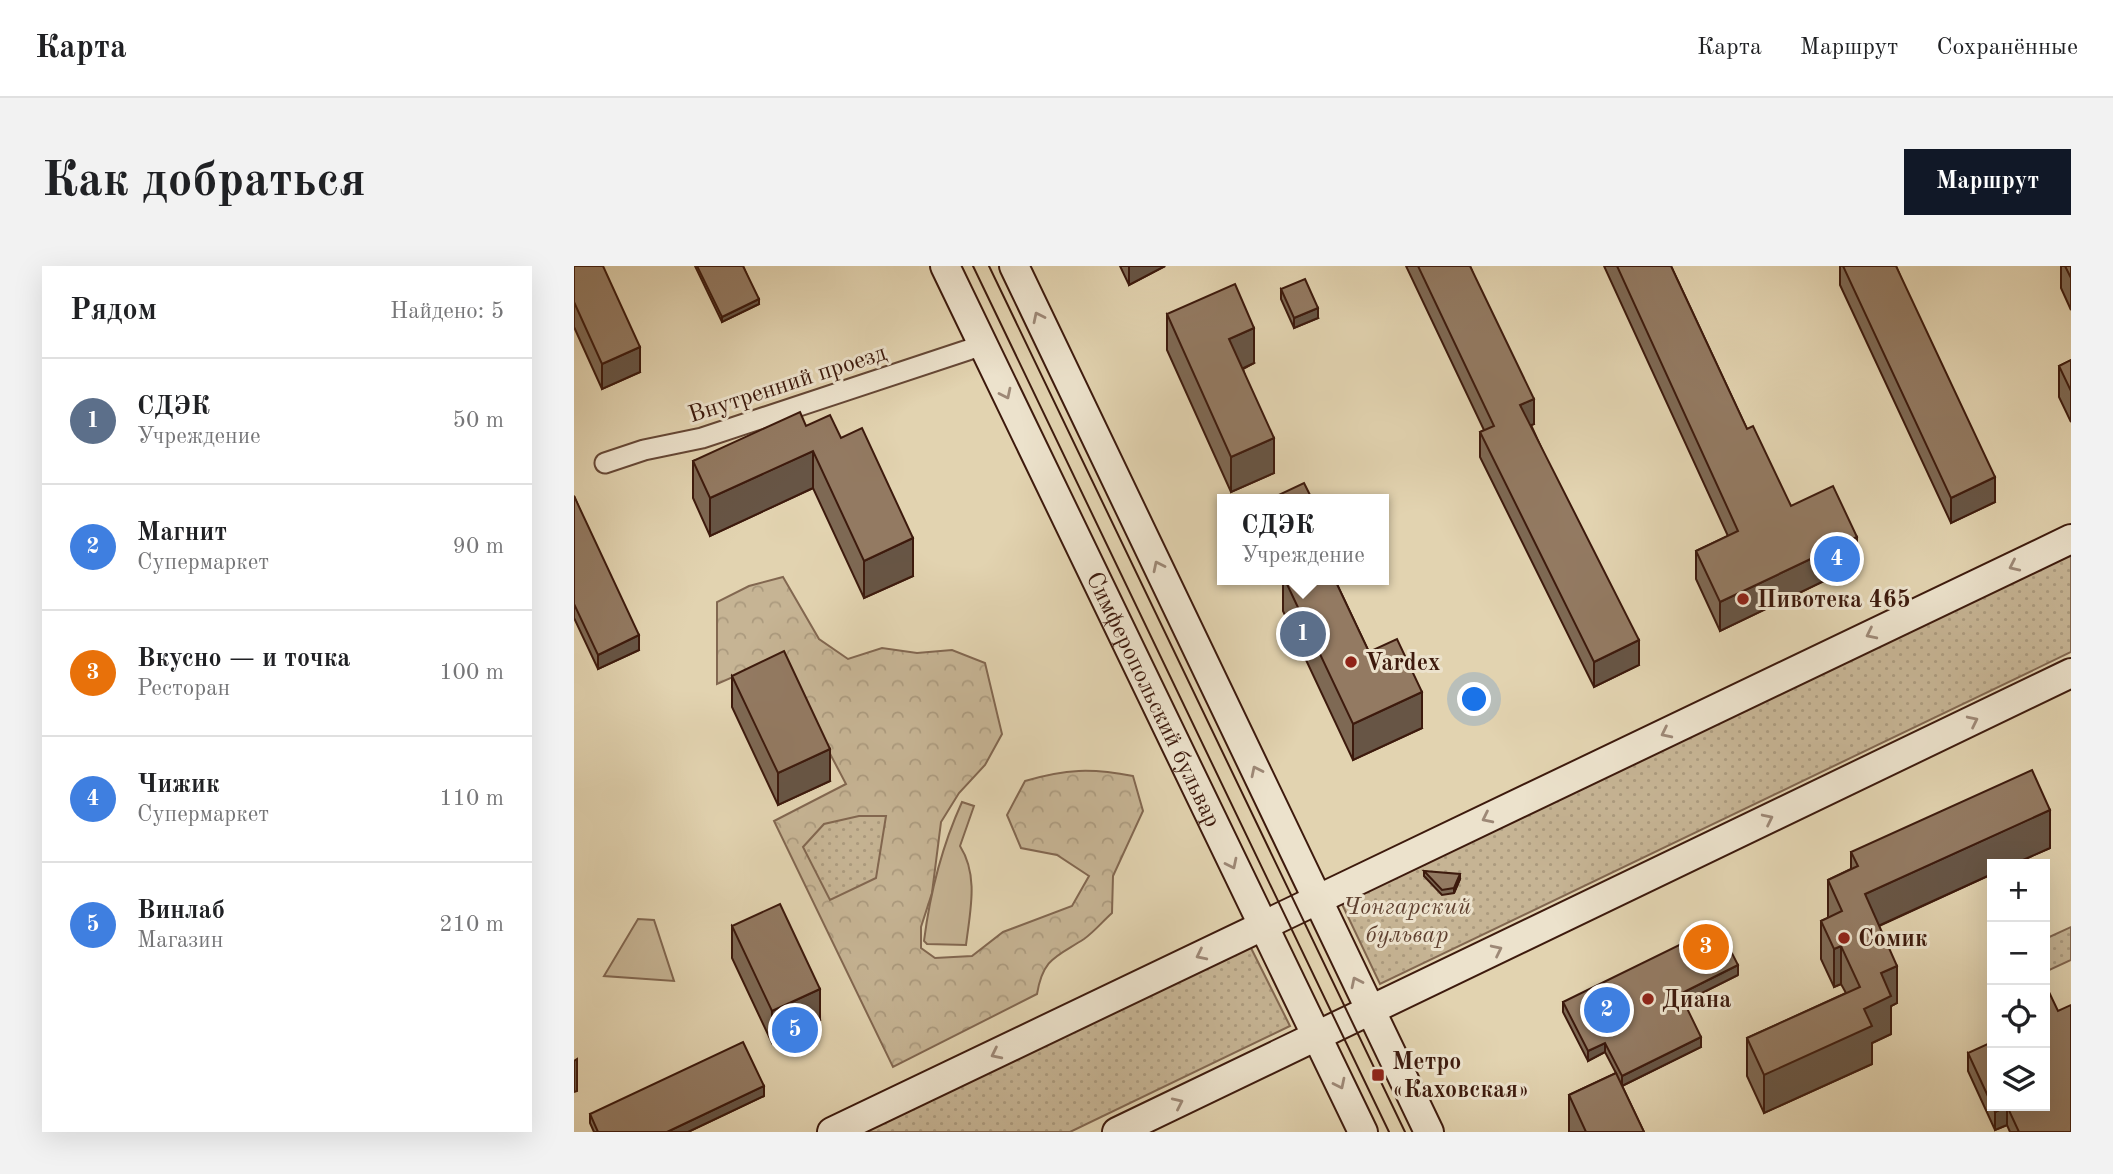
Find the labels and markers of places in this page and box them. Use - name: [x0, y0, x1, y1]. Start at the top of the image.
- pin: 4: [1814, 533, 1860, 585]
- place label: Пивотека 465: [1757, 588, 1911, 613]
- marker: Пивотека 465: [1735, 591, 1751, 607]
- pin: 1: [1280, 608, 1326, 660]
- place label: Vardex: [1365, 652, 1441, 676]
- marker: Vardex: [1343, 654, 1359, 670]
- pin: 3: [1683, 921, 1729, 973]
- place label: Сомик: [1858, 928, 1928, 952]
- marker: Сомик: [1836, 930, 1852, 946]
- pin: 2: [1584, 984, 1630, 1036]
- place label: Диана: [1662, 989, 1731, 1013]
- marker: Диана: [1640, 991, 1656, 1007]
- pin: 5: [772, 1004, 818, 1056]
- place label: Метро «Каховская»: [1392, 1051, 1530, 1103]
- marker: Метро «Каховская»: [1370, 1067, 1386, 1083]

